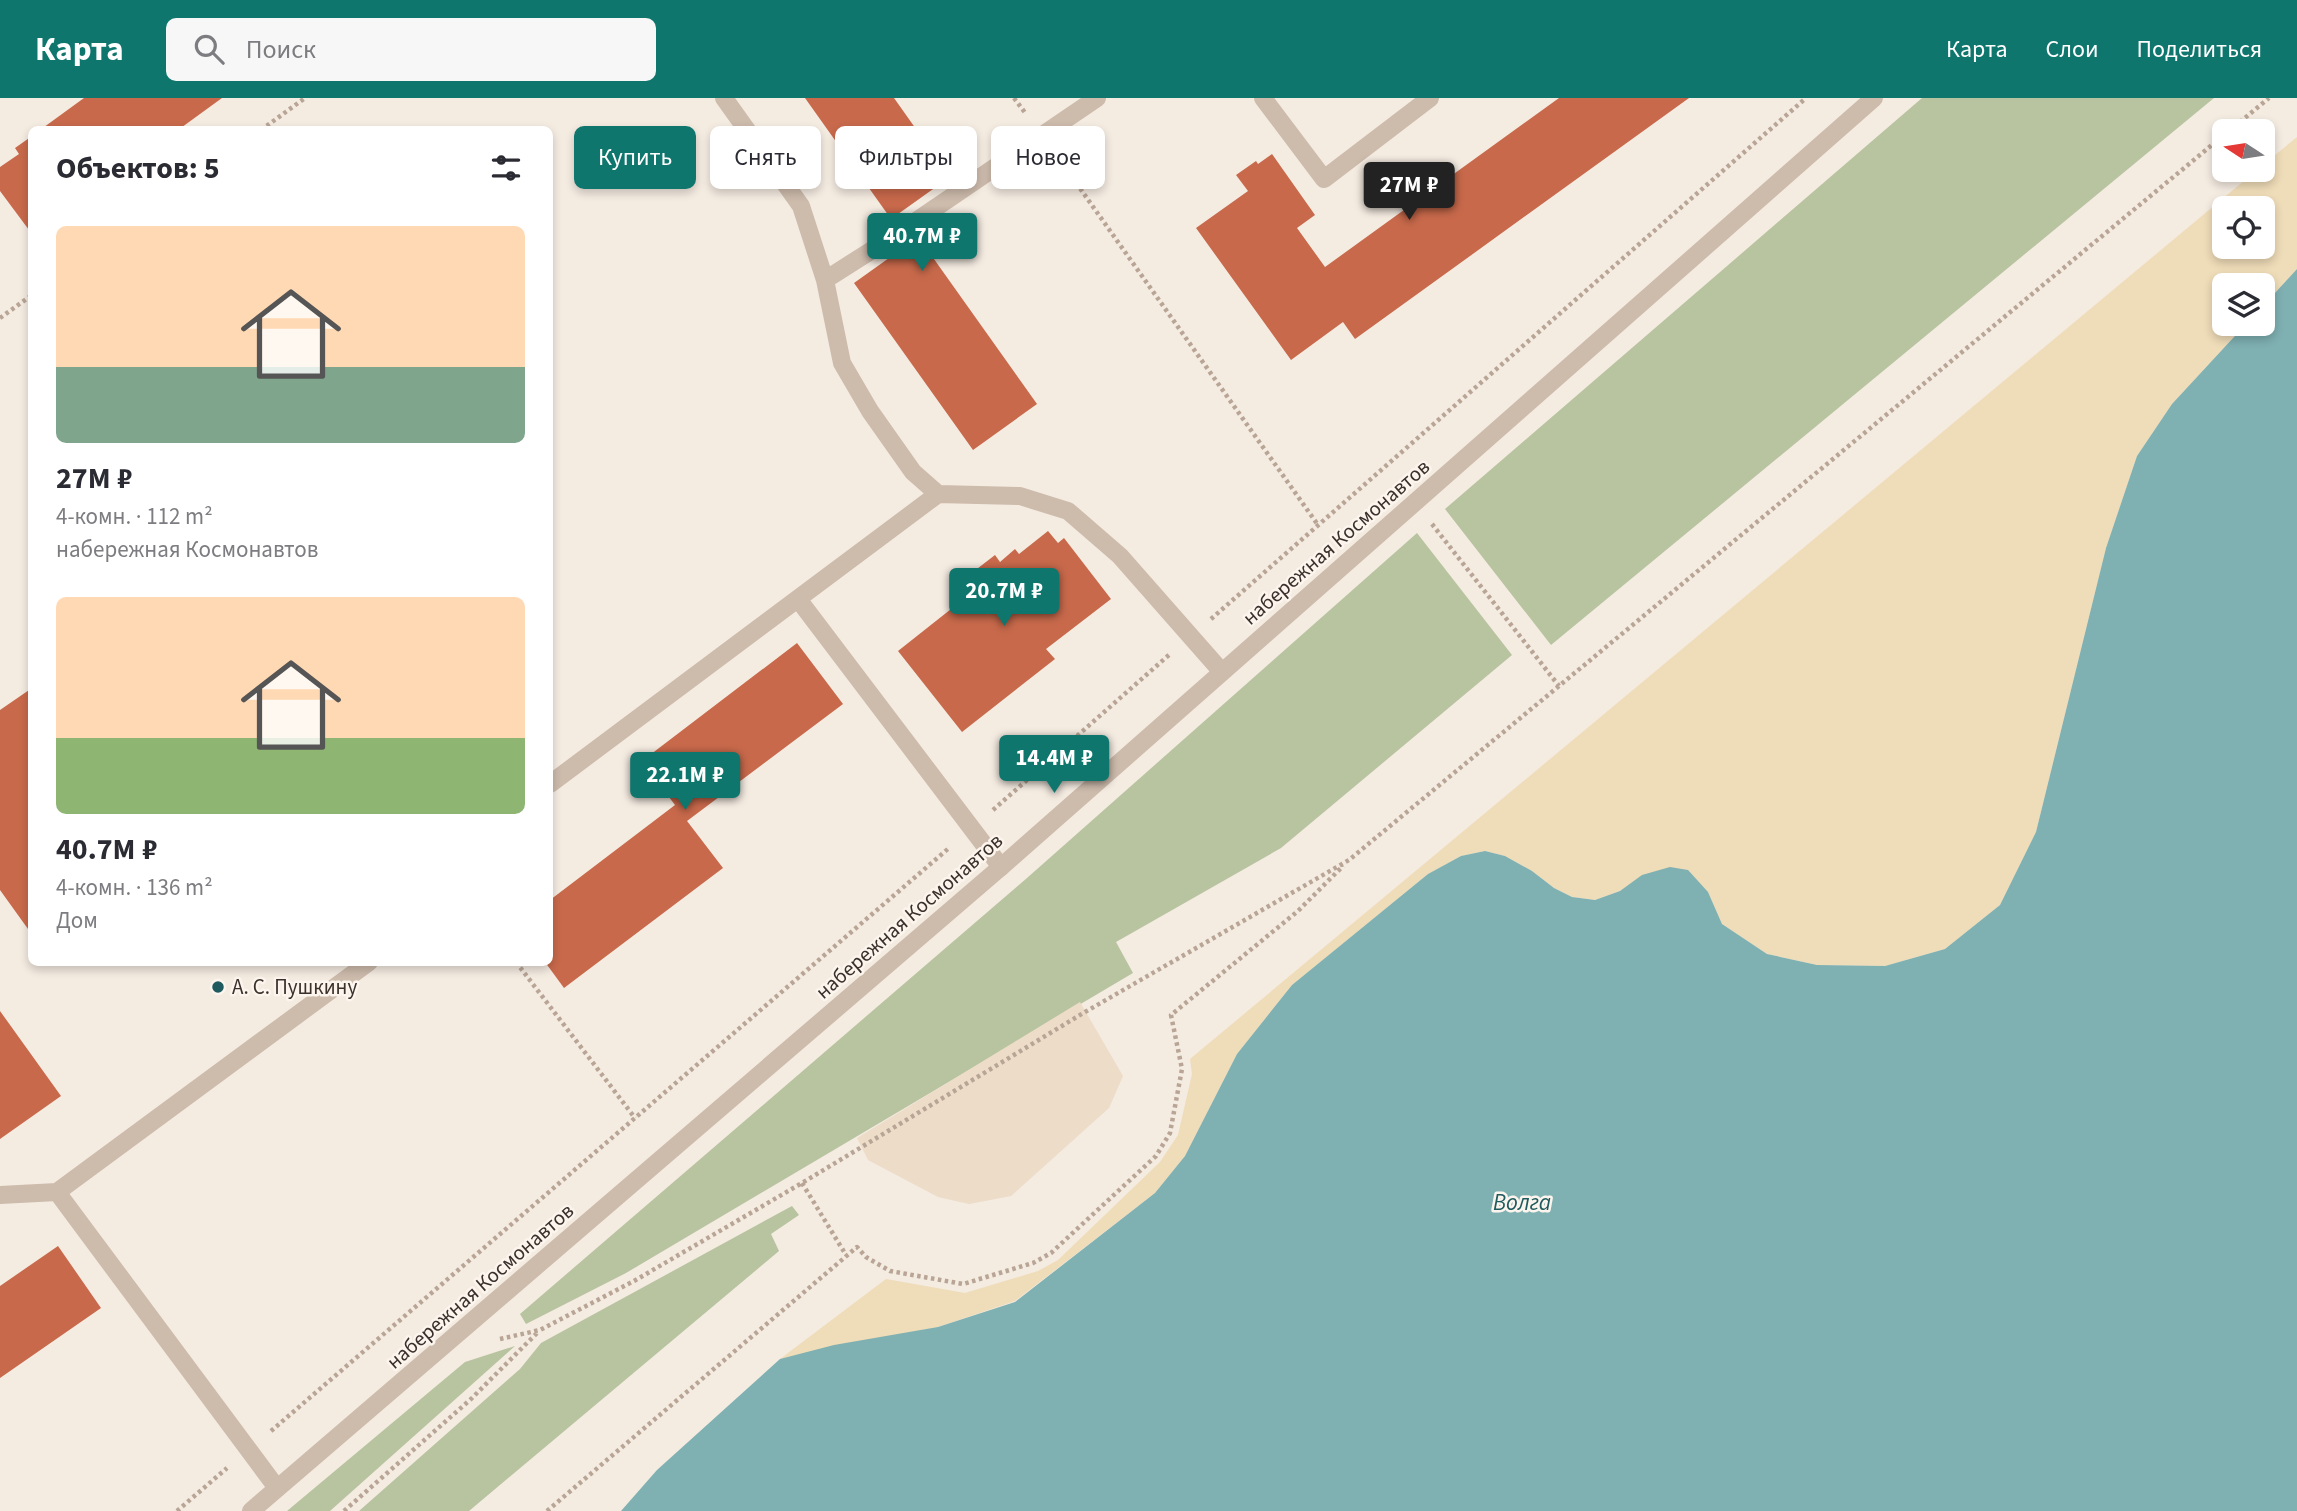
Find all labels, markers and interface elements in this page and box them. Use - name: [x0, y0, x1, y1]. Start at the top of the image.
- search box: [166, 18, 656, 81]
- text: Карта: [35, 26, 124, 73]
- icon: search: [190, 30, 228, 68]
- text: Поиск: [246, 31, 316, 68]
- text: Карта: [1946, 32, 2008, 67]
- text: Слои: [2046, 32, 2099, 67]
- text: Поделиться: [2137, 32, 2262, 67]
- north arrow: [2212, 119, 2275, 182]
- map controls: [2212, 119, 2275, 336]
- chip: Купить: [574, 126, 696, 189]
- chip: Снять: [710, 126, 821, 189]
- chip: Фильтры: [835, 126, 977, 189]
- chip: Новое: [991, 126, 1105, 189]
- text: Объектов: 5: [56, 147, 220, 190]
- icon: filters: [487, 149, 525, 187]
- pin: 27M ₽: [1360, 162, 1458, 222]
- text: 27M ₽: [1380, 168, 1438, 201]
- button: locate: [2212, 196, 2275, 259]
- pin: 40.7M ₽: [857, 214, 987, 273]
- text: 40.7M ₽: [883, 219, 961, 252]
- icon: home: [228, 271, 354, 397]
- button: layers: [2212, 273, 2275, 336]
- street label: набережная Космонавтов: [1236, 452, 1436, 632]
- text: 27M ₽: [56, 457, 132, 500]
- text: 4-комн. · 112 m²: [56, 500, 213, 533]
- text: набережная Космонавтов: [56, 533, 319, 566]
- pin: 20.7M ₽: [939, 568, 1069, 628]
- text: 20.7M ₽: [965, 574, 1043, 607]
- icon: home: [228, 642, 354, 768]
- pin: 14.4M ₽: [989, 736, 1119, 795]
- text: 14.4M ₽: [1015, 741, 1093, 774]
- pin: 22.1M ₽: [620, 752, 750, 812]
- text: 22.1M ₽: [646, 758, 724, 791]
- street label: набережная Космонавтов: [809, 826, 1009, 1006]
- text: 40.7M ₽: [56, 828, 157, 871]
- text: 4-комн. · 136 m²: [56, 871, 213, 904]
- text: Дом: [56, 904, 98, 937]
- place label: А. С. Пушкину: [232, 972, 357, 1002]
- marker: А. С. Пушкину: [210, 979, 226, 995]
- water label: Волга: [1493, 1186, 1551, 1219]
- street label: набережная Космонавтов: [380, 1196, 580, 1376]

